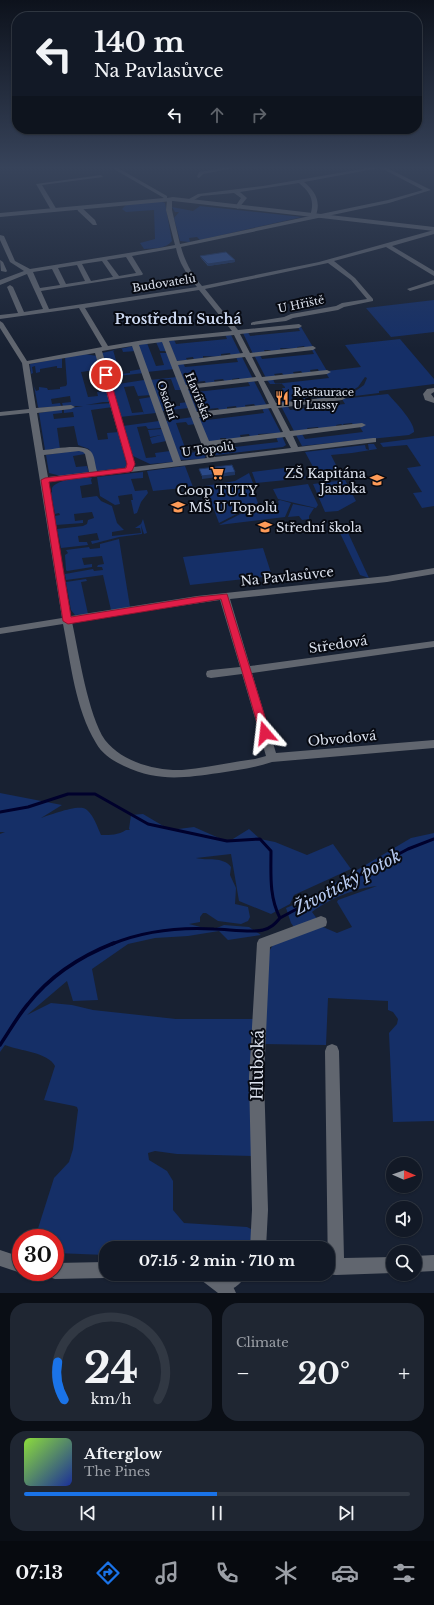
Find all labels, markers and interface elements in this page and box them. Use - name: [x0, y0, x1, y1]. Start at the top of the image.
- text: 140 m: [94, 25, 184, 60]
- icon: left: [28, 28, 80, 80]
- text: Na Pavlasůvce: [94, 60, 224, 82]
- icon: left: [164, 104, 186, 126]
- icon: ahead: [206, 104, 228, 126]
- icon: right: [248, 104, 270, 126]
- street label: Budovatelů: [131, 271, 197, 295]
- street label: U Hřiště: [276, 292, 326, 316]
- district label: Prostřední Suchá: [115, 310, 241, 328]
- pin: [89, 358, 123, 392]
- icon: arrive: [95, 364, 117, 386]
- street label: Havířská: [182, 370, 214, 422]
- street label: Osadní: [154, 379, 180, 422]
- place label: Restaurace U Lussy: [293, 385, 354, 412]
- restaurant icon: Restaurace U Lussy: [274, 390, 290, 406]
- street label: U Topolů: [181, 439, 236, 459]
- supermarket icon: Coop TUTY: [209, 465, 225, 481]
- place label: ZŠ Kapitána Jasioka: [285, 465, 367, 497]
- school or university icon: ZŠ Kapitána Jasioka: [369, 472, 385, 488]
- place label: Coop TUTY: [176, 482, 258, 499]
- school or university icon: MŠ U Topolů: [170, 499, 186, 515]
- place label: MŠ U Topolů: [189, 499, 278, 516]
- school or university icon: Střední škola: [257, 519, 273, 535]
- place label: Střední škola: [276, 519, 363, 536]
- street label: Na Pavlasůvce: [240, 563, 335, 590]
- street label: Středová: [308, 632, 369, 657]
- position arrow: [244, 712, 286, 754]
- street label: Obvodová: [307, 727, 378, 750]
- water label: Životický potok: [289, 845, 405, 920]
- street label: Hluboká: [246, 1030, 268, 1100]
- north arrow: [386, 1157, 422, 1193]
- map controls: [386, 1157, 422, 1281]
- button: sound: [386, 1201, 422, 1237]
- speed limit sign: 30: [12, 1229, 64, 1281]
- button: search: [386, 1245, 422, 1281]
- text: 07:15 · 2 min · 710 m: [139, 1251, 295, 1270]
- text: Climate: [236, 1334, 289, 1351]
- text: 24: [84, 1343, 138, 1394]
- text: 20°: [298, 1355, 350, 1392]
- text: −: [236, 1360, 250, 1387]
- text: +: [398, 1360, 410, 1387]
- text: km/h: [91, 1390, 131, 1408]
- text: Afterglow: [84, 1444, 162, 1463]
- text: The Pines: [84, 1463, 150, 1480]
- icon: previous: [77, 1502, 99, 1524]
- icon: pause: [206, 1502, 228, 1524]
- icon: next: [335, 1502, 357, 1524]
- icon: directions: [94, 1559, 122, 1587]
- icon: music: [153, 1559, 181, 1587]
- icon: phone: [213, 1559, 241, 1587]
- icon: climate: [272, 1559, 300, 1587]
- icon: car: [331, 1559, 359, 1587]
- icon: filters: [390, 1559, 418, 1587]
- text: 07:13: [16, 1562, 63, 1584]

